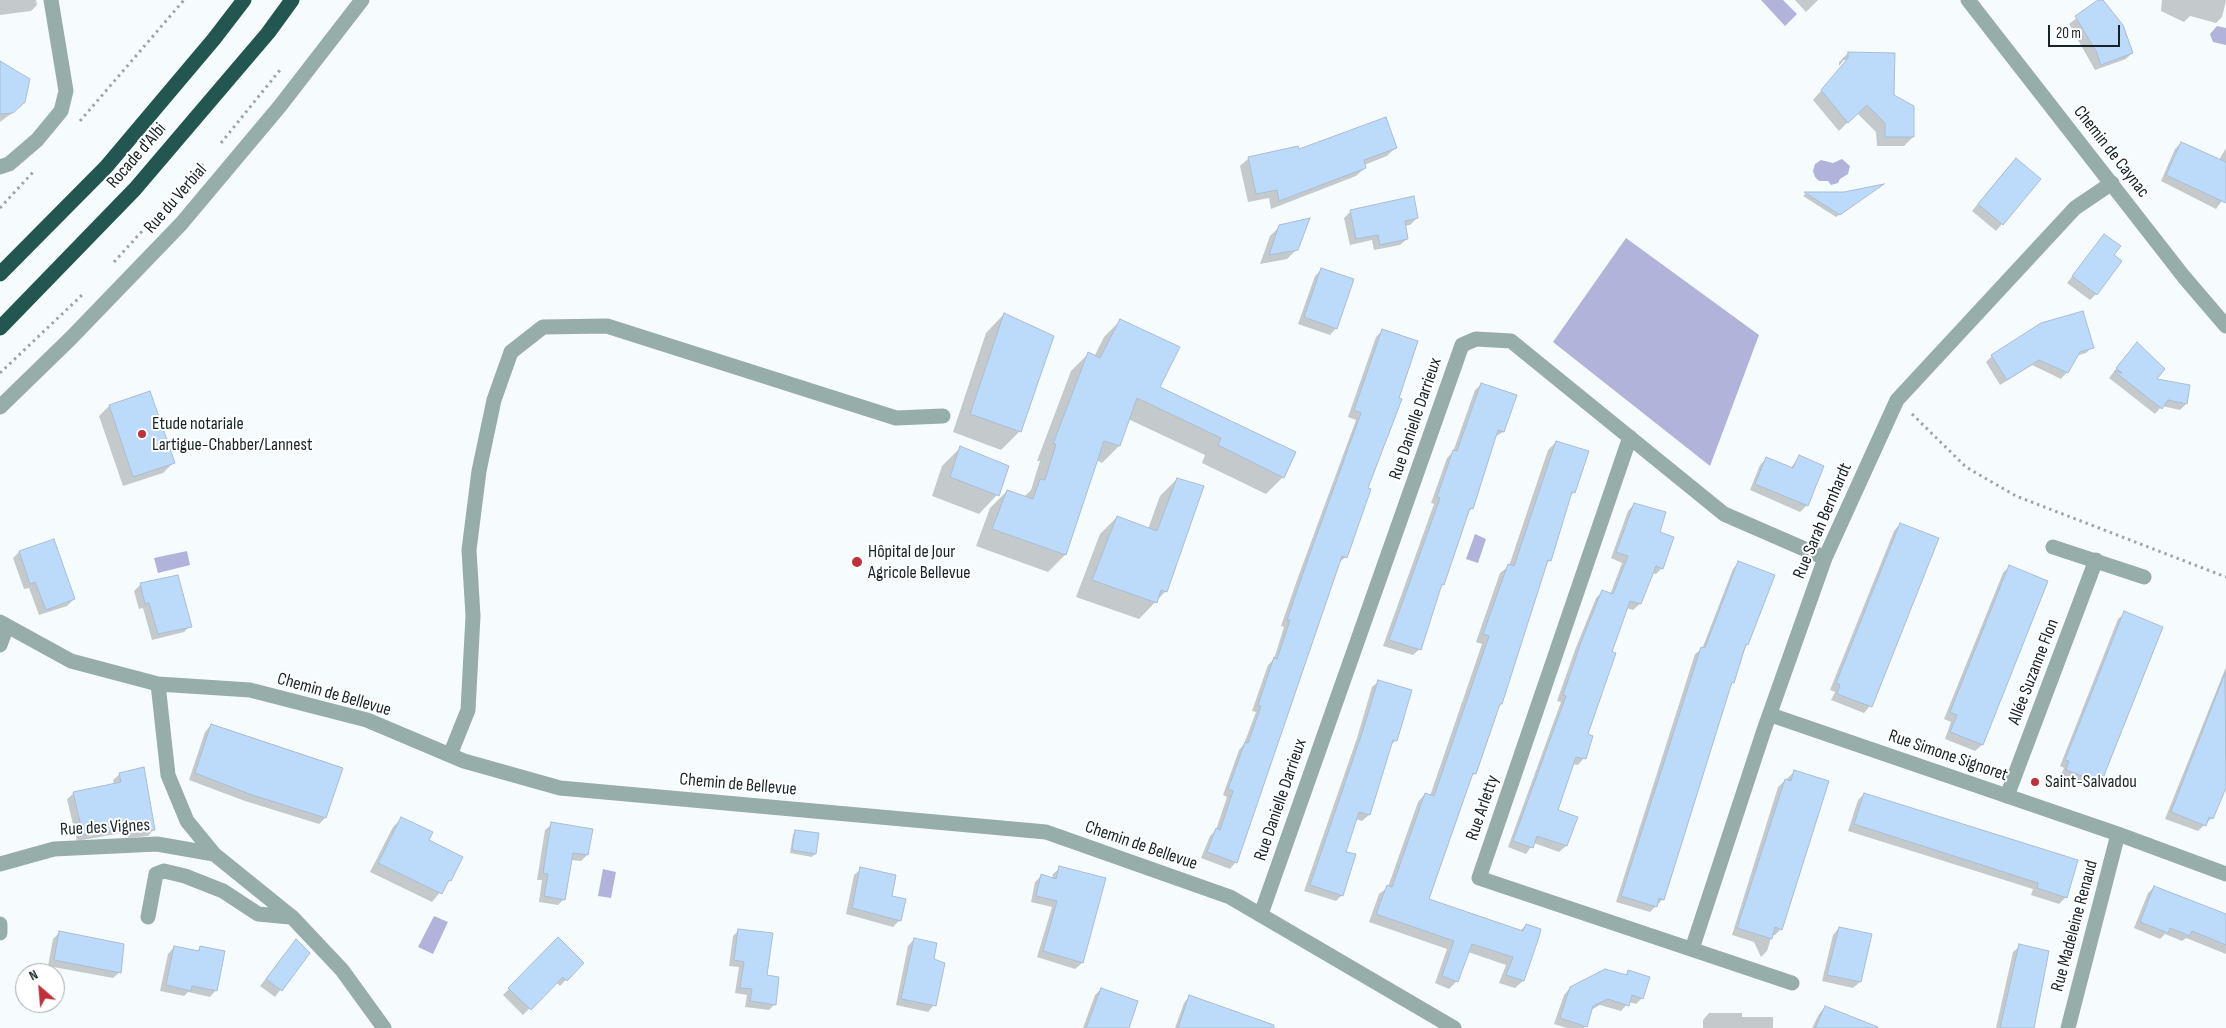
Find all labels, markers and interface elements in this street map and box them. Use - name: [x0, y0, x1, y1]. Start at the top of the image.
- scale bar: [2051, 15, 2124, 47]
- text: 20 m: [2056, 24, 2081, 43]
- street label: Chemin de Caynac: [2068, 102, 2154, 202]
- street label: Rocade d'Albi: [103, 119, 171, 193]
- street label: Rue du Verbial: [140, 160, 212, 238]
- street label: Rue Danielle Darrieux: [1385, 355, 1447, 483]
- place label: Etude notariale Lartigue-Chabber/Lannest: [152, 413, 313, 456]
- marker: Etude notariale Lartigue-Chabber/Lannest: [136, 428, 148, 440]
- street label: Rue Sarah Bernhardt: [1789, 460, 1857, 582]
- place label: Hôpital de Jour Agricole Bellevue: [868, 541, 970, 584]
- marker: Hôpital de Jour Agricole Bellevue: [850, 555, 864, 569]
- street label: Allée Suzanne Flon: [2004, 616, 2064, 728]
- street label: Chemin de Bellevue: [275, 668, 393, 722]
- street label: Rue Simone Signoret: [1885, 725, 2011, 787]
- street label: Rue Danielle Darrieux: [1250, 736, 1312, 864]
- street label: Chemin de Bellevue: [679, 769, 797, 801]
- place label: Saint-Salvadou: [2045, 771, 2137, 793]
- street label: Rue Arletty: [1462, 773, 1504, 843]
- marker: Saint-Salvadou: [2029, 776, 2041, 788]
- street label: Rue des Vignes: [59, 815, 151, 841]
- street label: Chemin de Bellevue: [1082, 817, 1200, 875]
- street label: Rue Madeleine Renaud: [2047, 858, 2103, 994]
- north arrow: [15, 963, 65, 1013]
- text: N: [26, 966, 41, 984]

